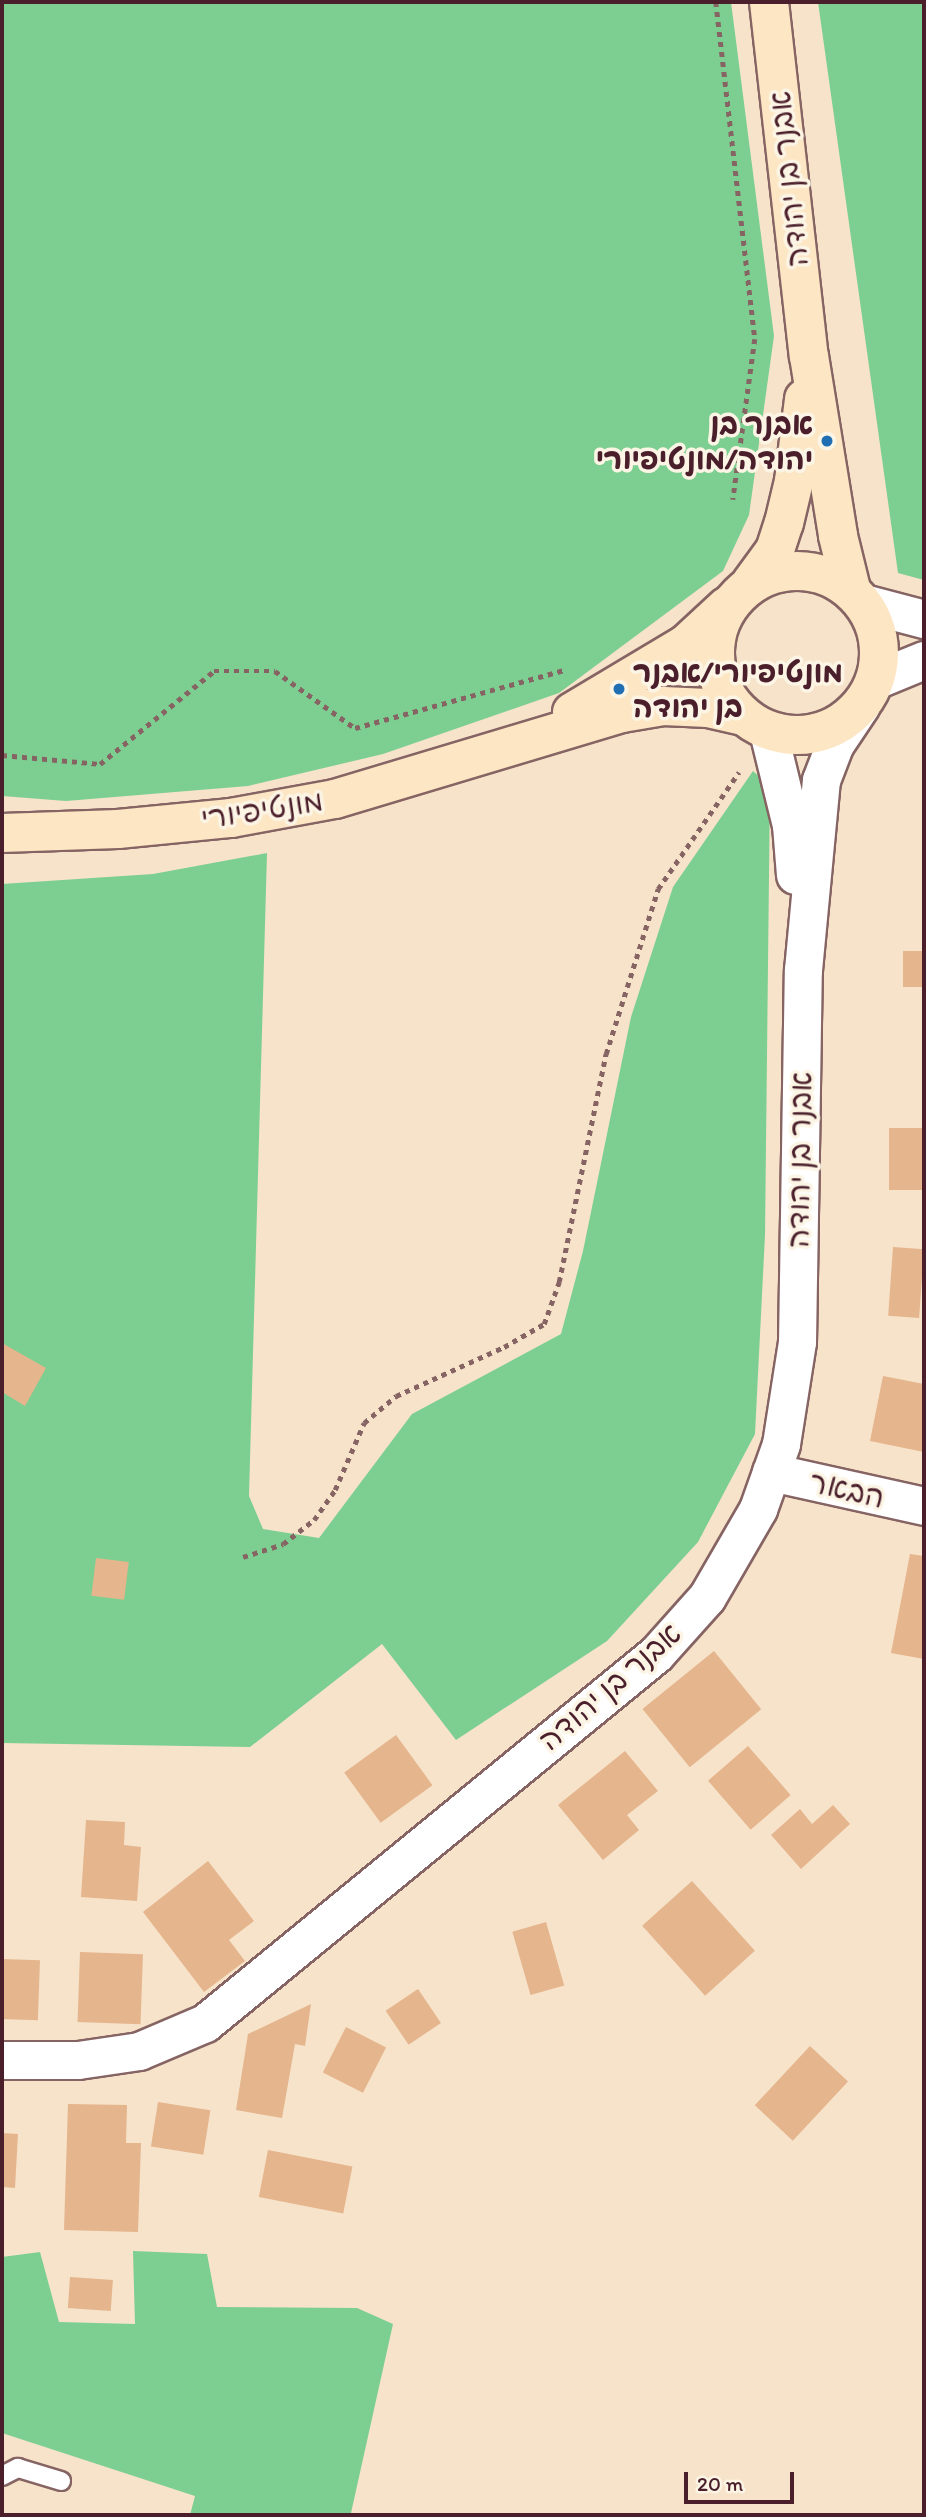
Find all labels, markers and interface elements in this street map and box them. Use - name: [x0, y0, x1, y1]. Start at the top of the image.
- street label: אבנר בן יהודה: [762, 89, 816, 269]
- place label: אבנר בן יהודה/מונטיפיורי: [596, 406, 813, 476]
- marker: אבנר בן יהודה/מונטיפיורי: [819, 433, 835, 449]
- place label: מונטיפיורי/אבנר בן יהודה: [633, 654, 843, 724]
- marker: מונטיפיורי/אבנר בן יהודה: [611, 681, 627, 697]
- street label: מונטיפיורי: [199, 783, 325, 837]
- street label: אבנר בן יהודה: [780, 1071, 820, 1249]
- street label: הבאר: [806, 1464, 888, 1516]
- street label: אבנר בן יהודה: [532, 1615, 688, 1759]
- scale bar: [688, 2458, 798, 2502]
- text: 20 m: [697, 2471, 743, 2496]

